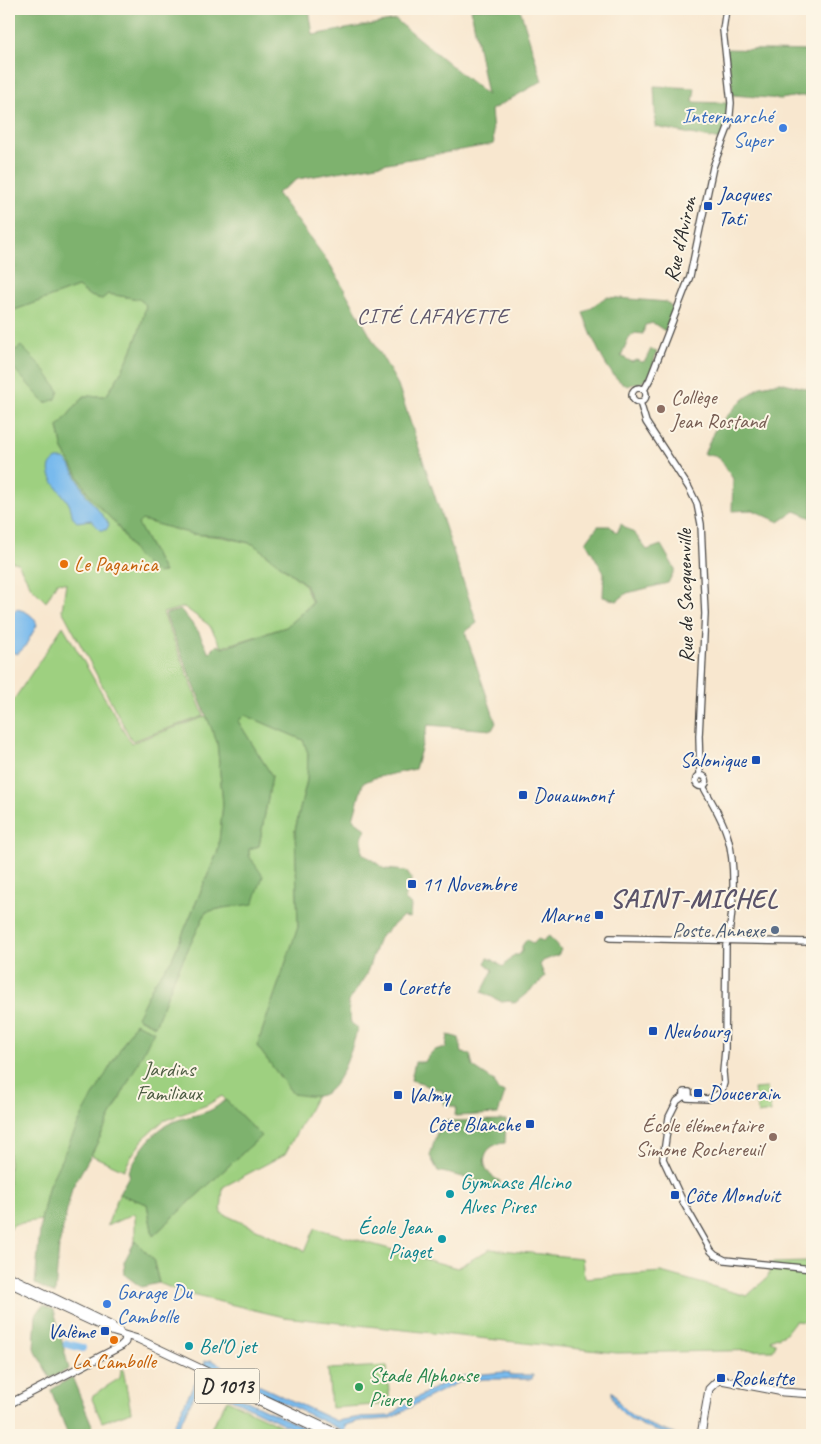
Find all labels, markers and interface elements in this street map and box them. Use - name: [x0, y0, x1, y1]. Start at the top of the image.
- place label: Intermarché Super: [682, 103, 776, 153]
- marker: Intermarché Super: [777, 122, 789, 134]
- place label: Jacques Tati: [717, 181, 772, 231]
- street label: Rue d'Aviron: [658, 192, 703, 284]
- marker: Jacques Tati: [702, 200, 714, 212]
- district label: CITÉ LAFAYETTE: [357, 302, 512, 330]
- place label: Collège Jean Rostand: [670, 384, 770, 434]
- marker: Collège Jean Rostand: [655, 403, 667, 415]
- street label: Rue de Sacquenville: [671, 528, 699, 663]
- place label: Le Paganica: [74, 551, 159, 577]
- marker: Le Paganica: [58, 558, 70, 570]
- place label: Salonique: [680, 747, 747, 773]
- marker: Salonique: [750, 754, 762, 766]
- place label: Douaumont: [533, 782, 616, 808]
- marker: Douaumont: [517, 789, 529, 801]
- place label: 11 Novembre: [422, 871, 517, 897]
- marker: 11 Novembre: [406, 878, 418, 890]
- district label: SAINT-MICHEL: [610, 882, 779, 915]
- place label: Marne: [541, 902, 590, 928]
- marker: Marne: [593, 909, 605, 921]
- place label: Poste Annexe: [672, 917, 767, 943]
- marker: Poste Annexe: [769, 924, 781, 936]
- place label: Lorette: [398, 974, 451, 1000]
- marker: Lorette: [382, 981, 394, 993]
- place label: Neubourg: [663, 1018, 731, 1044]
- marker: Neubourg: [647, 1025, 659, 1037]
- park label: Jardins Familiaux: [136, 1056, 203, 1106]
- place label: Doucerain: [708, 1080, 781, 1106]
- place label: Valmy: [408, 1082, 452, 1108]
- marker: Doucerain: [692, 1087, 704, 1099]
- marker: Valmy: [392, 1089, 404, 1101]
- place label: Côte Blanche: [428, 1111, 521, 1137]
- place label: École élémentaire Simone Rochereuil: [635, 1112, 766, 1162]
- marker: Côte Blanche: [524, 1118, 536, 1130]
- marker: École élémentaire Simone Rochereuil: [767, 1131, 779, 1143]
- place label: Gymnase Alcino Alves Pires: [460, 1169, 572, 1219]
- place label: Côte Monduit: [685, 1182, 782, 1208]
- marker: Gymnase Alcino Alves Pires: [444, 1188, 456, 1200]
- marker: Côte Monduit: [669, 1189, 681, 1201]
- place label: École Jean Piaget: [358, 1214, 434, 1264]
- marker: École Jean Piaget: [436, 1233, 448, 1245]
- place label: Garage Du Cambolle: [117, 1279, 193, 1329]
- marker: Garage Du Cambolle: [101, 1298, 113, 1310]
- place label: Valème: [48, 1318, 97, 1344]
- marker: Valème: [99, 1325, 111, 1337]
- place label: Bel'O jet: [199, 1333, 259, 1359]
- marker: La Cambolle: [108, 1334, 120, 1346]
- marker: Bel'O jet: [183, 1340, 195, 1352]
- place label: La Cambolle: [72, 1348, 158, 1374]
- place label: Stade Alphonse Pierre: [369, 1362, 481, 1412]
- place label: Rochette: [731, 1365, 795, 1391]
- road number: D 1013: [194, 1368, 260, 1404]
- marker: Rochette: [715, 1372, 727, 1384]
- marker: Stade Alphonse Pierre: [353, 1381, 365, 1393]

